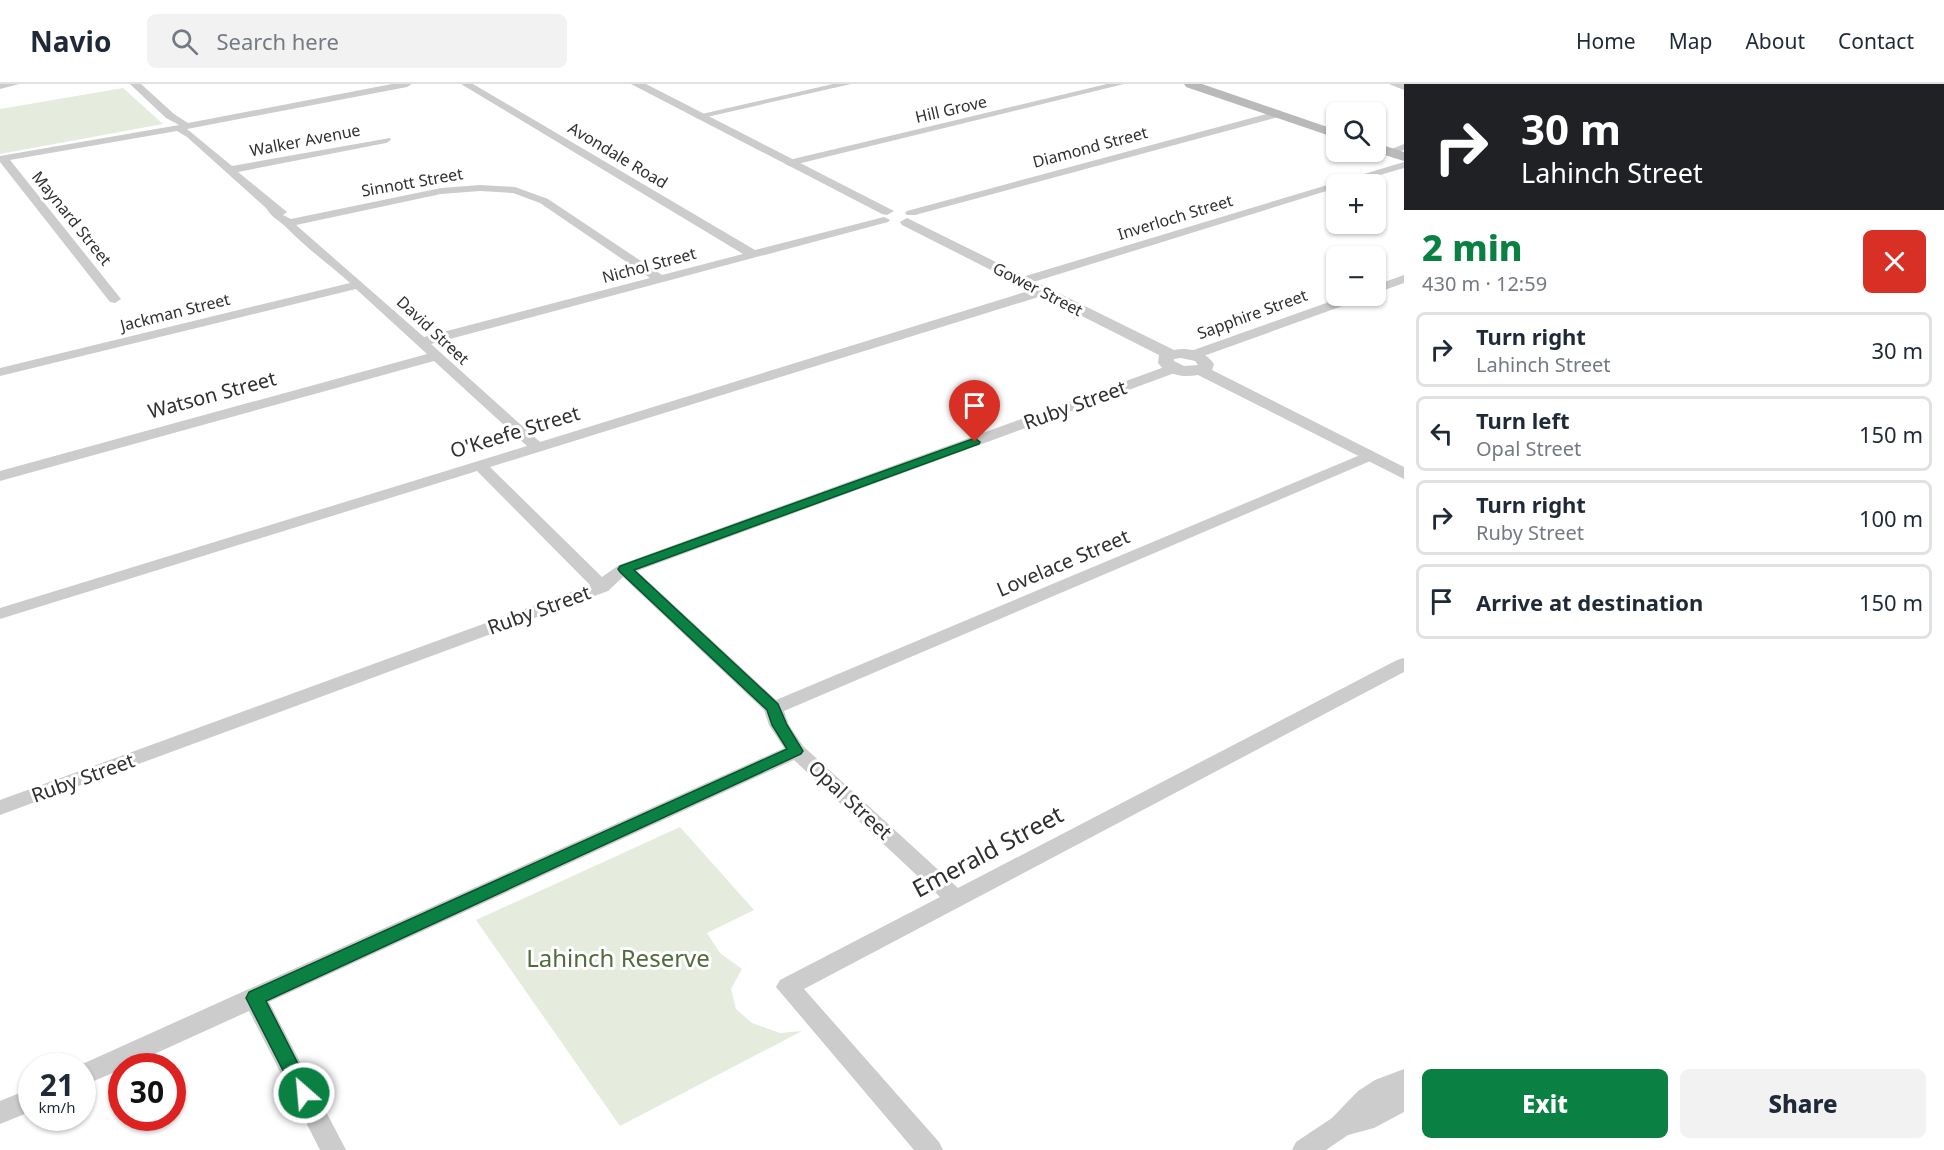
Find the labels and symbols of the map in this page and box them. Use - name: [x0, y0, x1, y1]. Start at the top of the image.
- street label: Hill Grove: [913, 90, 989, 128]
- street label: Avondale Road: [564, 117, 672, 193]
- street label: Walker Avenue: [248, 118, 362, 162]
- street label: Diamond Street: [1030, 121, 1150, 173]
- street label: Sinnott Street: [359, 162, 465, 202]
- street label: Maynard Street: [27, 166, 117, 270]
- street label: Inverloch Street: [1115, 189, 1235, 245]
- street label: Nichol Street: [600, 242, 699, 288]
- street label: Gower Street: [989, 257, 1087, 321]
- street label: Sapphire Street: [1194, 284, 1310, 344]
- street label: Jackman Street: [116, 288, 232, 337]
- street label: David Street: [392, 291, 474, 369]
- street label: Watson Street: [145, 364, 279, 425]
- street label: Ruby Street: [1019, 373, 1130, 436]
- pin: [949, 380, 1000, 442]
- street label: O'Keefe Street: [447, 399, 583, 464]
- street label: Lovelace Street: [992, 522, 1133, 603]
- street label: Ruby Street: [483, 578, 594, 641]
- street label: Ruby Street: [27, 746, 138, 809]
- street label: Opal Street: [803, 754, 898, 845]
- street label: Emerald Street: [906, 797, 1069, 904]
- park label: Lahinch Reserve: [526, 941, 710, 974]
- speed limit sign: 30: [108, 1053, 186, 1131]
- position arrow: [272, 1061, 336, 1125]

